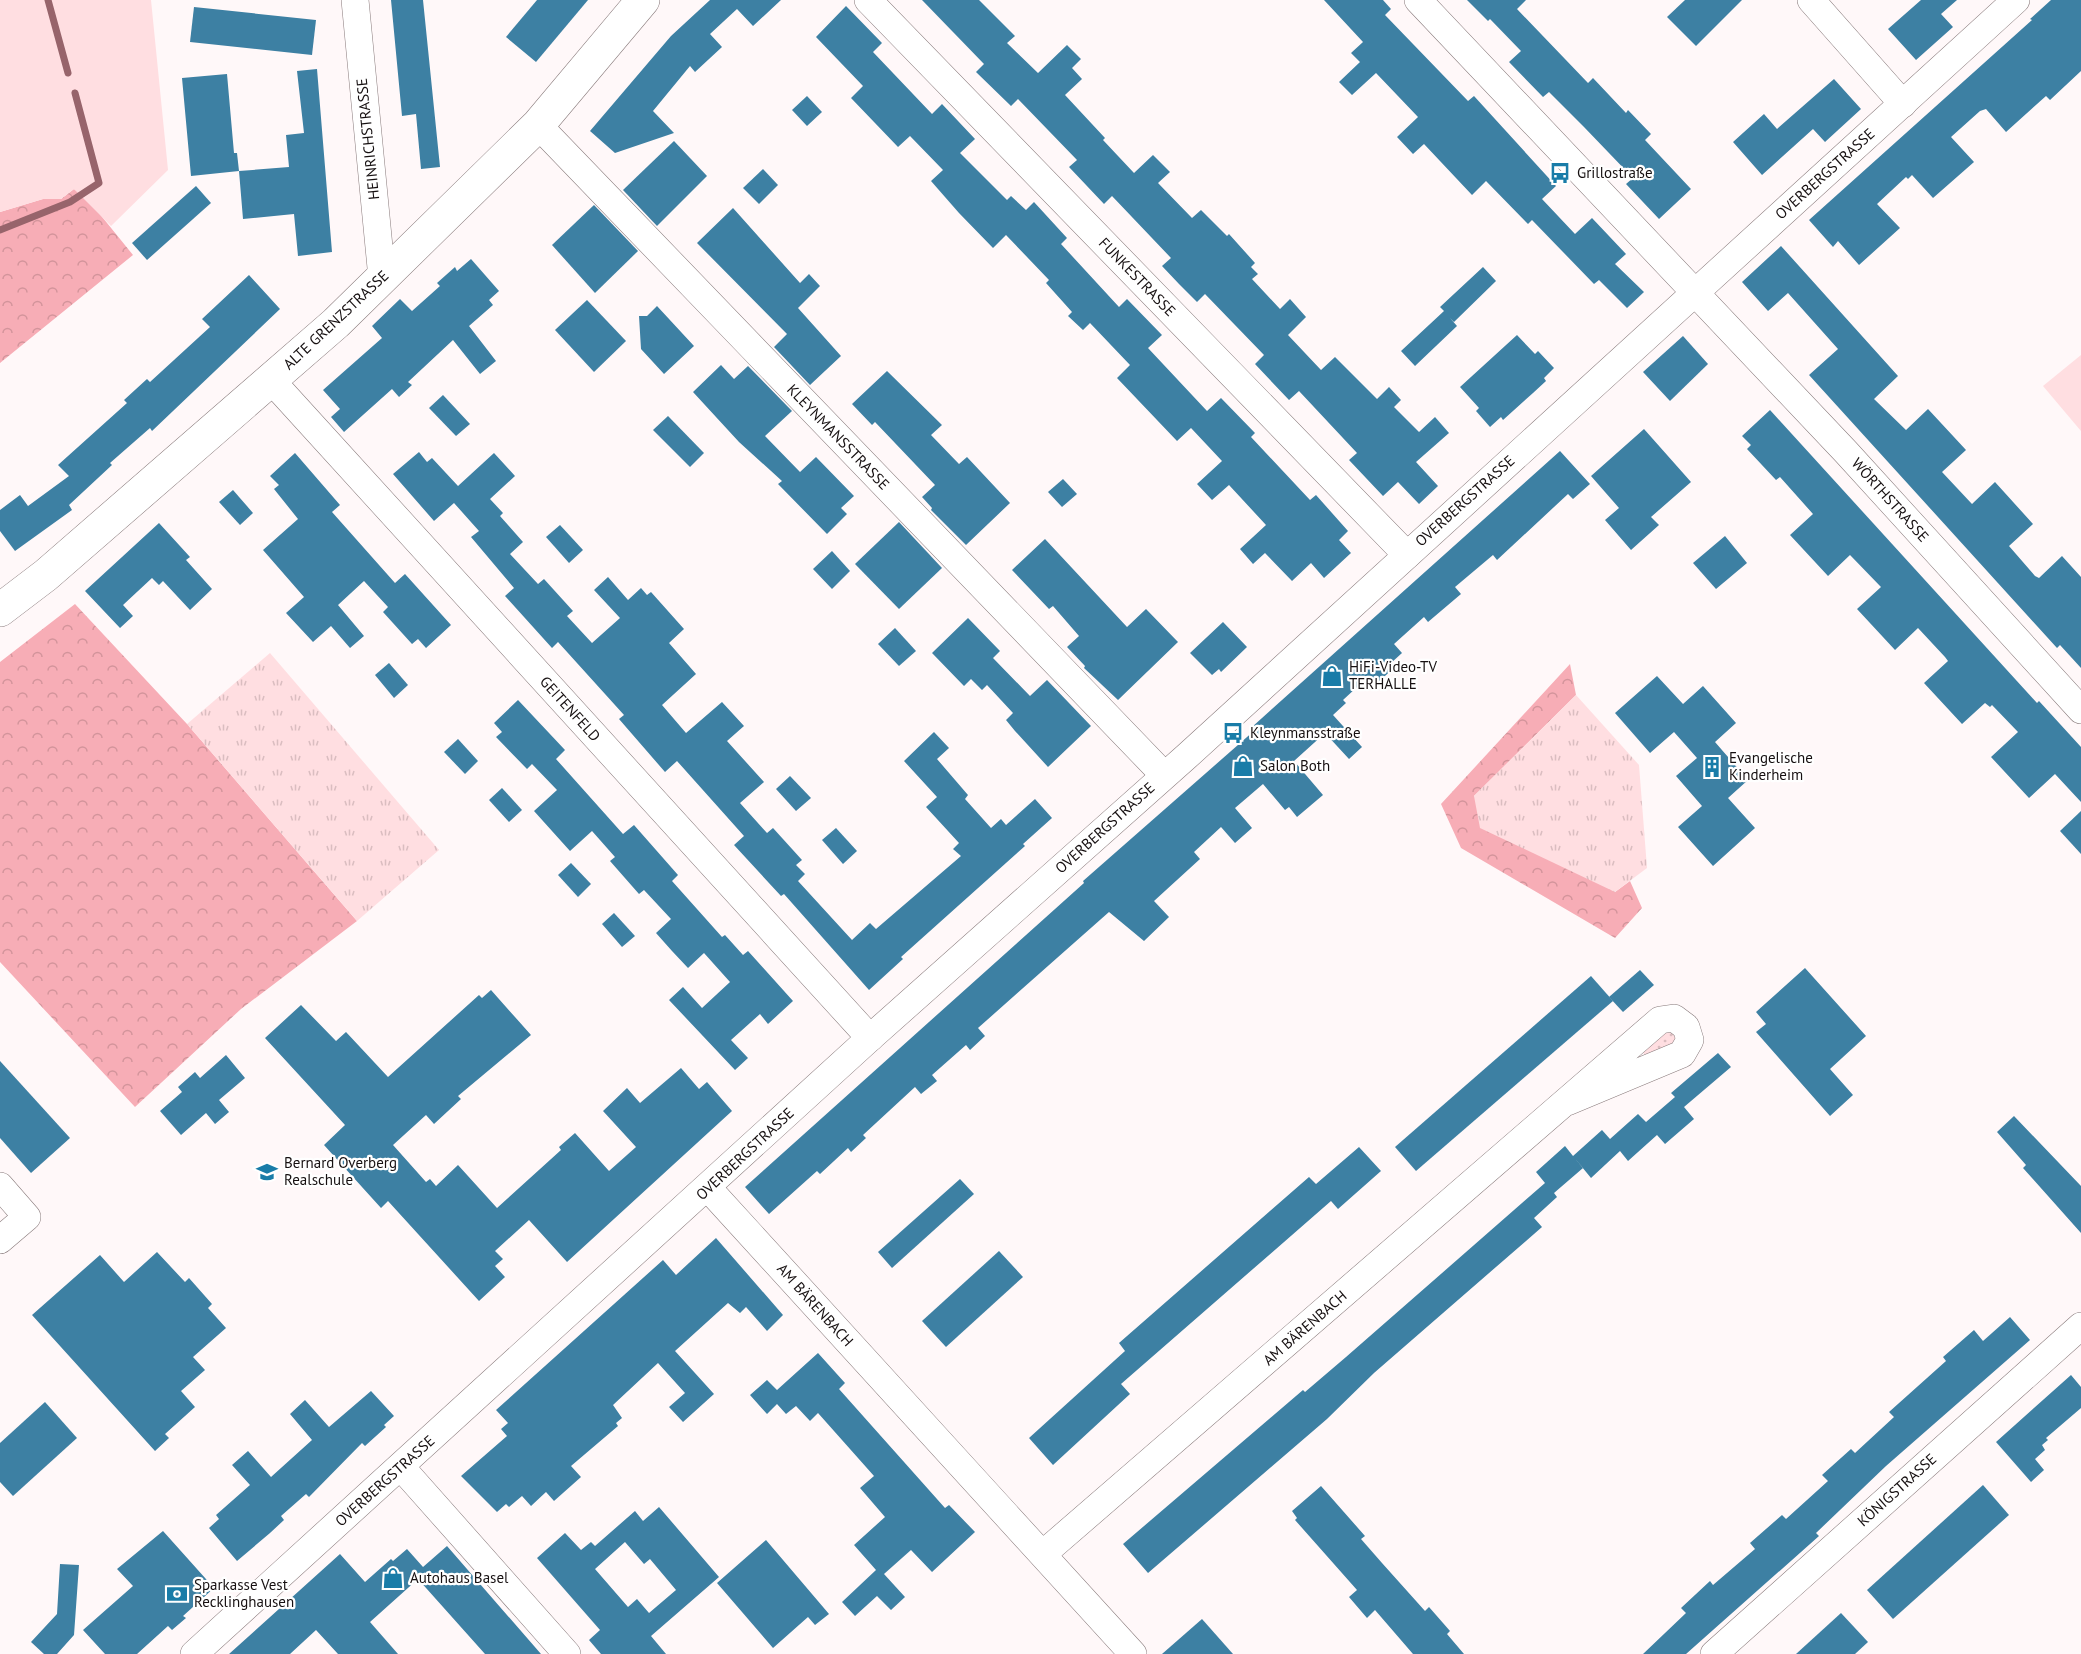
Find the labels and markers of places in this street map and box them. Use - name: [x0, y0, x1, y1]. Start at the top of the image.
- bus stop icon: Grillostraße: [1548, 161, 1572, 185]
- place label: Grillostraße: [1577, 163, 1653, 182]
- place label: HiFi-Video-TV TERHALLE: [1349, 657, 1437, 693]
- shop icon: HiFi-Video-TV TERHALLE: [1320, 664, 1344, 688]
- bus stop icon: Kleynmansstraße: [1221, 721, 1245, 745]
- place label: Kleynmansstraße: [1250, 723, 1361, 742]
- place label: Evangelische Kinderheim: [1729, 748, 1813, 784]
- shop icon: Salon Both: [1231, 754, 1255, 778]
- building icon: Evangelische Kinderheim: [1700, 755, 1724, 779]
- place label: Salon Both: [1260, 756, 1330, 775]
- place label: Bernard Overberg Realschule: [284, 1153, 397, 1189]
- school or university icon: Bernard Overberg Realschule: [255, 1160, 279, 1184]
- shop icon: Autohaus Basel: [381, 1566, 405, 1590]
- place label: Autohaus Basel: [410, 1568, 509, 1587]
- place label: Sparkasse Vest Recklinghausen: [194, 1575, 294, 1611]
- bank icon: Sparkasse Vest Recklinghausen: [165, 1582, 189, 1606]

